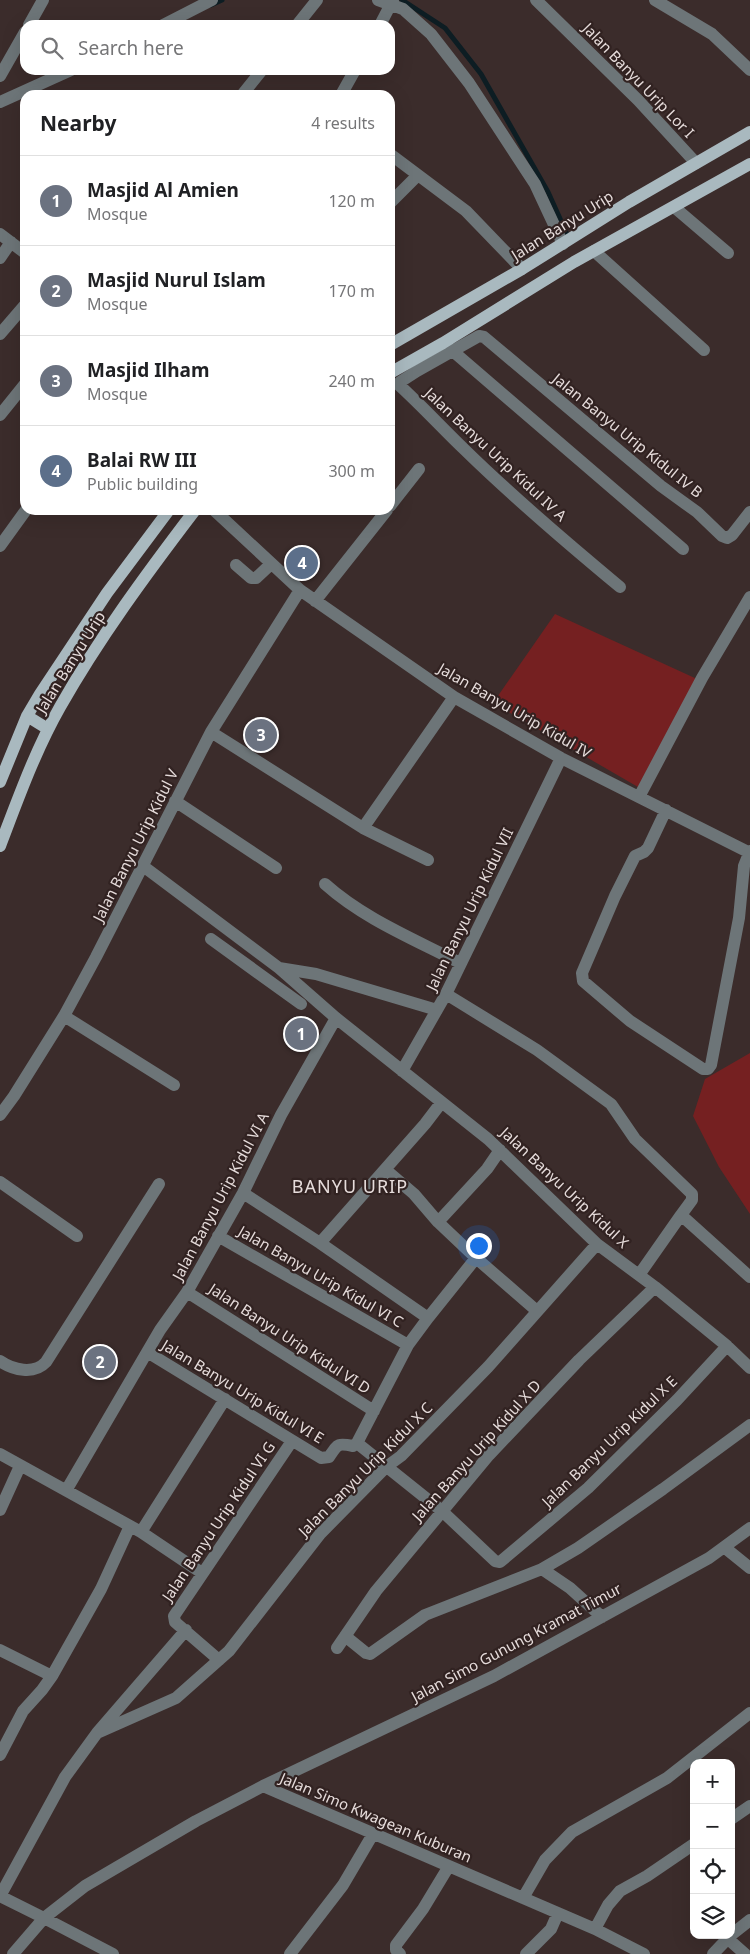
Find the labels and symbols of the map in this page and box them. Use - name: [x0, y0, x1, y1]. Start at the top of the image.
- street label: Jalan Banyu Urip Lor I: [577, 17, 699, 142]
- street label: Jalan Banyu Urip: [506, 186, 617, 265]
- street label: Jalan Banyu Urip Kidul IV B: [547, 367, 707, 502]
- street label: Jalan Banyu Urip Kidul IV A: [419, 381, 572, 525]
- pin: 4: [286, 544, 318, 582]
- street label: Jalan Banyu Urip: [30, 607, 109, 718]
- street label: Jalan Banyu Urip Kidul IV: [433, 657, 595, 762]
- pin: 3: [245, 716, 277, 754]
- street label: Jalan Banyu Urip Kidul V: [87, 765, 182, 927]
- street label: Jalan Banyu Urip Kidul VII: [420, 824, 517, 996]
- pin: 1: [285, 1015, 317, 1053]
- street label: Jalan Banyu Urip Kidul VI A: [166, 1108, 273, 1285]
- street label: Jalan Banyu Urip Kidul X: [495, 1121, 634, 1252]
- district label: BANYU URIP: [292, 1174, 408, 1198]
- street label: Jalan Banyu Urip Kidul VI C: [233, 1220, 408, 1332]
- your location: [466, 1233, 492, 1259]
- street label: Jalan Banyu Urip Kidul VI D: [204, 1277, 375, 1398]
- street label: Jalan Banyu Urip Kidul VI E: [156, 1333, 328, 1448]
- pin: 2: [84, 1343, 116, 1381]
- street label: Jalan Banyu Urip Kidul X E: [536, 1371, 681, 1512]
- street label: Jalan Banyu Urip Kidul X D: [406, 1375, 545, 1526]
- street label: Jalan Banyu Urip Kidul X C: [292, 1397, 437, 1542]
- street label: Jalan Banyu Urip Kidul VI G: [156, 1437, 279, 1606]
- street label: Jalan Simo Gunung Kramat Timur: [406, 1578, 625, 1707]
- street label: Jalan Simo Kwagean Kuburan: [275, 1767, 475, 1867]

